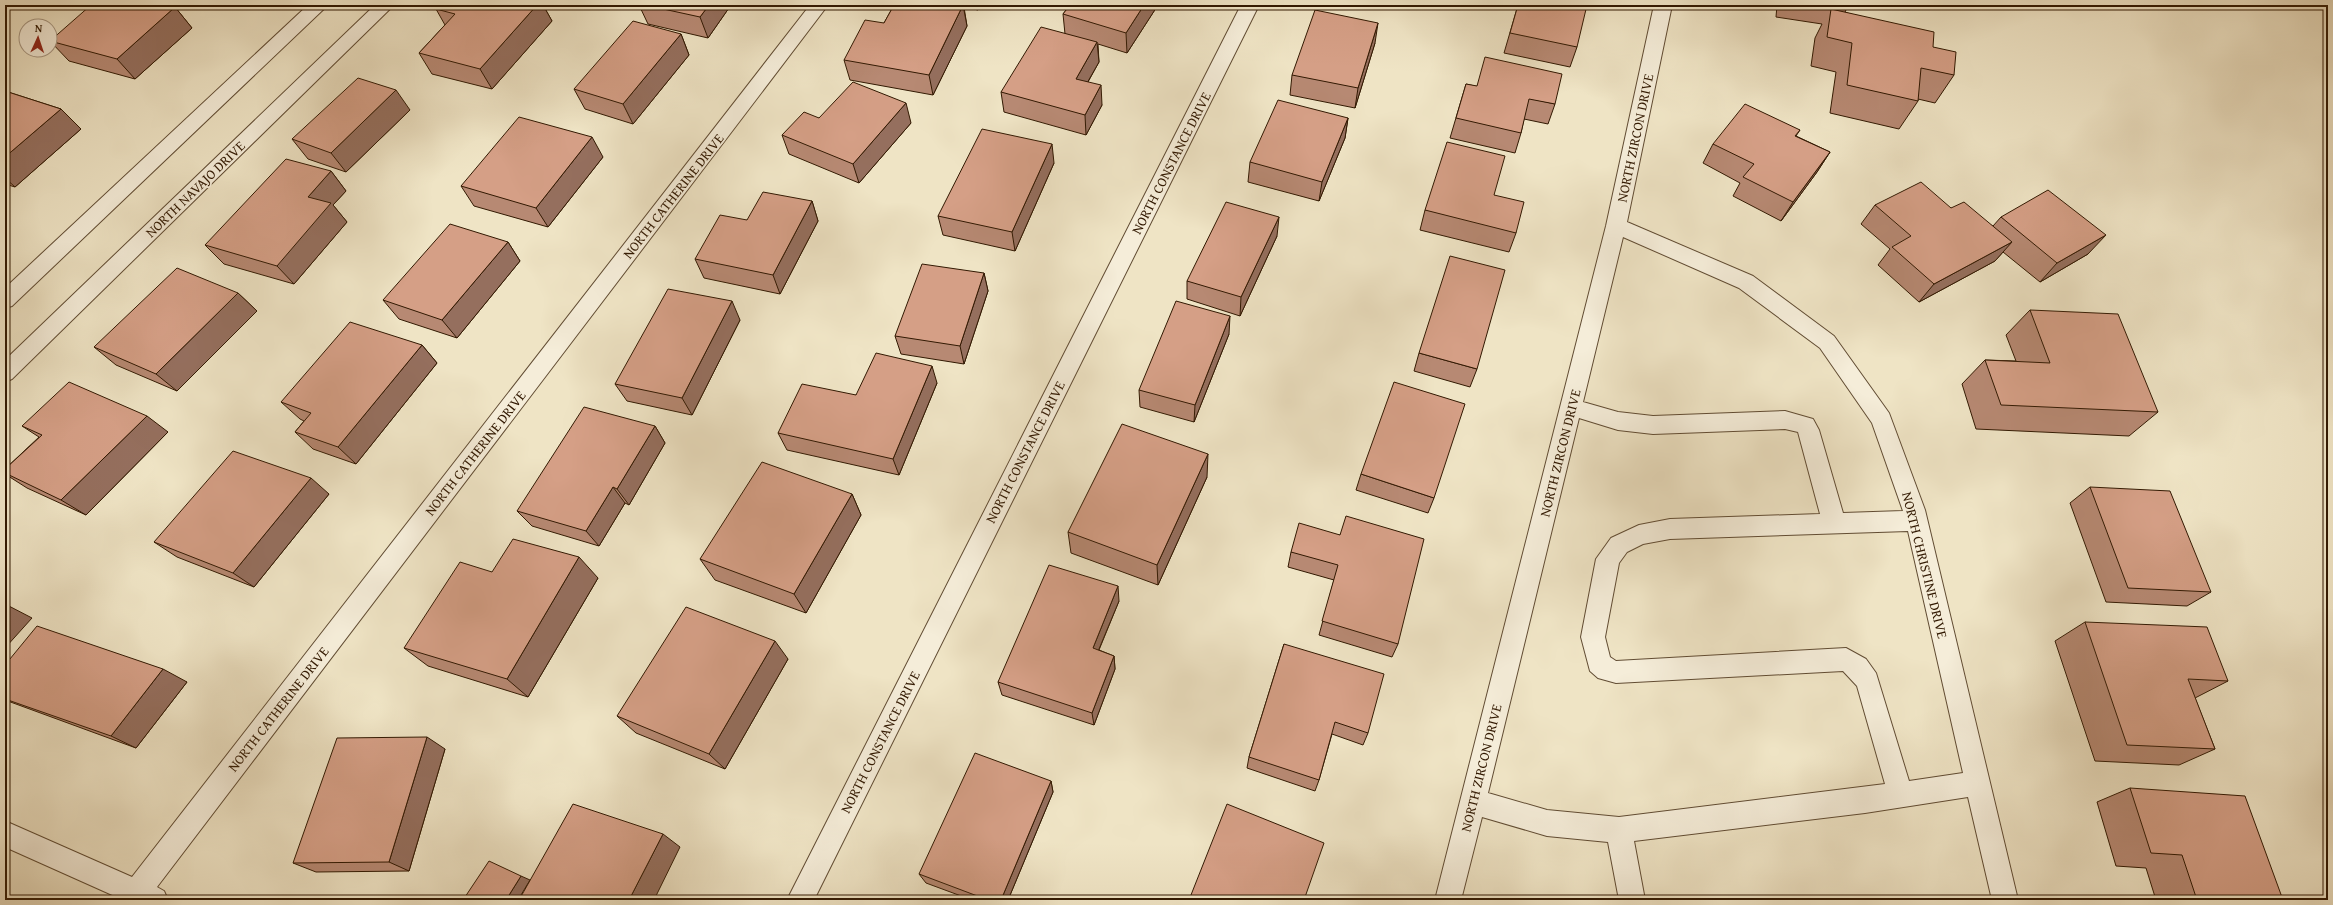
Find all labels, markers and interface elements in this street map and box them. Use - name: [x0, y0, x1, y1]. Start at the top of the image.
- north arrow: [18, 18, 58, 58]
- text: N: [34, 20, 43, 36]
- street label: NORTH ZIRCON DRIVE: [1612, 72, 1658, 204]
- street label: NORTH CONSTANCE DRIVE: [1126, 88, 1216, 238]
- street label: NORTH CATHERINE DRIVE: [618, 129, 728, 263]
- street label: NORTH NAVAJO DRIVE: [141, 136, 249, 242]
- street label: NORTH CONSTANCE DRIVE: [980, 377, 1070, 527]
- street label: NORTH CATHERINE DRIVE: [420, 386, 530, 520]
- street label: NORTH ZIRCON DRIVE: [1534, 387, 1586, 519]
- street label: NORTH CHRISTINE DRIVE: [1897, 490, 1953, 640]
- street label: NORTH CATHERINE DRIVE: [223, 642, 333, 776]
- street label: NORTH CONSTANCE DRIVE: [835, 667, 925, 817]
- street label: NORTH ZIRCON DRIVE: [1455, 702, 1507, 834]

